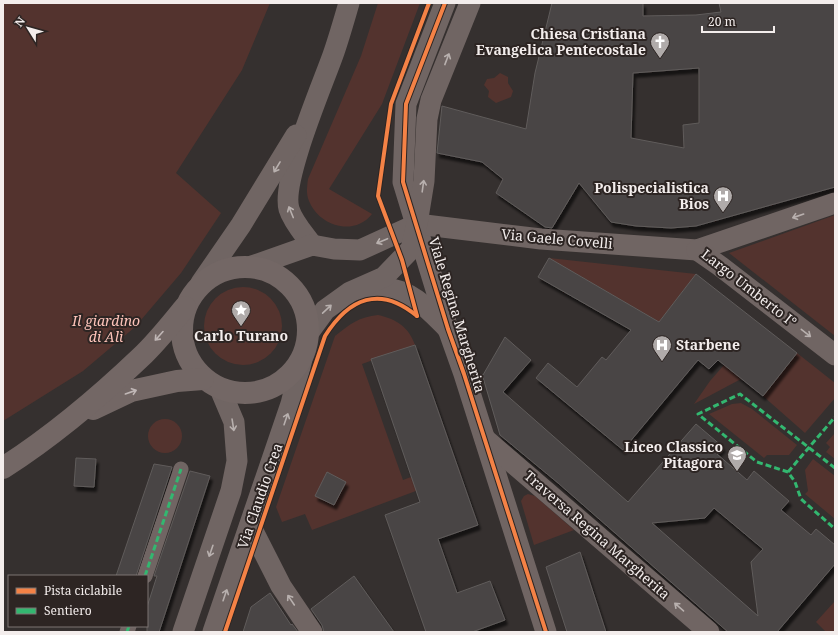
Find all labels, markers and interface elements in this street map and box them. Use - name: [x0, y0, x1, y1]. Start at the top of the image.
- north arrow: [8, 8, 48, 48]
- scale bar: [702, 8, 774, 34]
- text: N: [11, 13, 28, 30]
- text: 20 m: [708, 13, 736, 30]
- place label: Chiesa Cristiana Evangelica Pentecostale: [476, 24, 646, 59]
- church icon: Chiesa Cristiana Evangelica Pentecostale: [649, 31, 671, 59]
- one-way arrow: [443, 54, 451, 66]
- one-way arrow: [273, 161, 281, 172]
- place label: Polispecialistica Bios: [594, 178, 709, 213]
- one-way arrow: [419, 179, 427, 192]
- hospital icon: Polispecialistica Bios: [712, 185, 734, 213]
- one-way arrow: [287, 207, 295, 219]
- one-way arrow: [792, 213, 805, 220]
- street label: Via Gaele Covelli: [501, 224, 614, 253]
- street label: Viale Regina Margherita: [425, 235, 490, 395]
- one-way arrow: [376, 237, 388, 245]
- street label: Largo Umberto I°: [698, 244, 801, 331]
- place icon: Carlo Turano: [230, 299, 252, 327]
- one-way arrow: [322, 305, 332, 314]
- park label: Il giardino di Alì: [71, 311, 140, 346]
- place label: Carlo Turano: [194, 326, 288, 345]
- one-way arrow: [801, 328, 812, 337]
- one-way arrow: [155, 331, 164, 342]
- hospital icon: Starbene: [651, 334, 673, 362]
- place label: Starbene: [676, 335, 740, 354]
- one-way arrow: [125, 388, 138, 395]
- one-way arrow: [283, 413, 290, 426]
- one-way arrow: [230, 418, 238, 431]
- place label: Liceo Classico Pitagora: [624, 437, 723, 472]
- street label: Via Claudio Crea: [233, 440, 287, 551]
- school or university icon: Liceo Classico Pitagora: [726, 444, 748, 472]
- street label: Traversa Regina Margherita: [520, 466, 674, 603]
- one-way arrow: [206, 545, 214, 557]
- legend: [8, 575, 148, 627]
- text: Pista ciclabile: [44, 582, 122, 599]
- one-way arrow: [222, 590, 230, 602]
- one-way arrow: [287, 594, 295, 605]
- text: Sentiero: [44, 602, 92, 619]
- one-way arrow: [674, 602, 684, 611]

